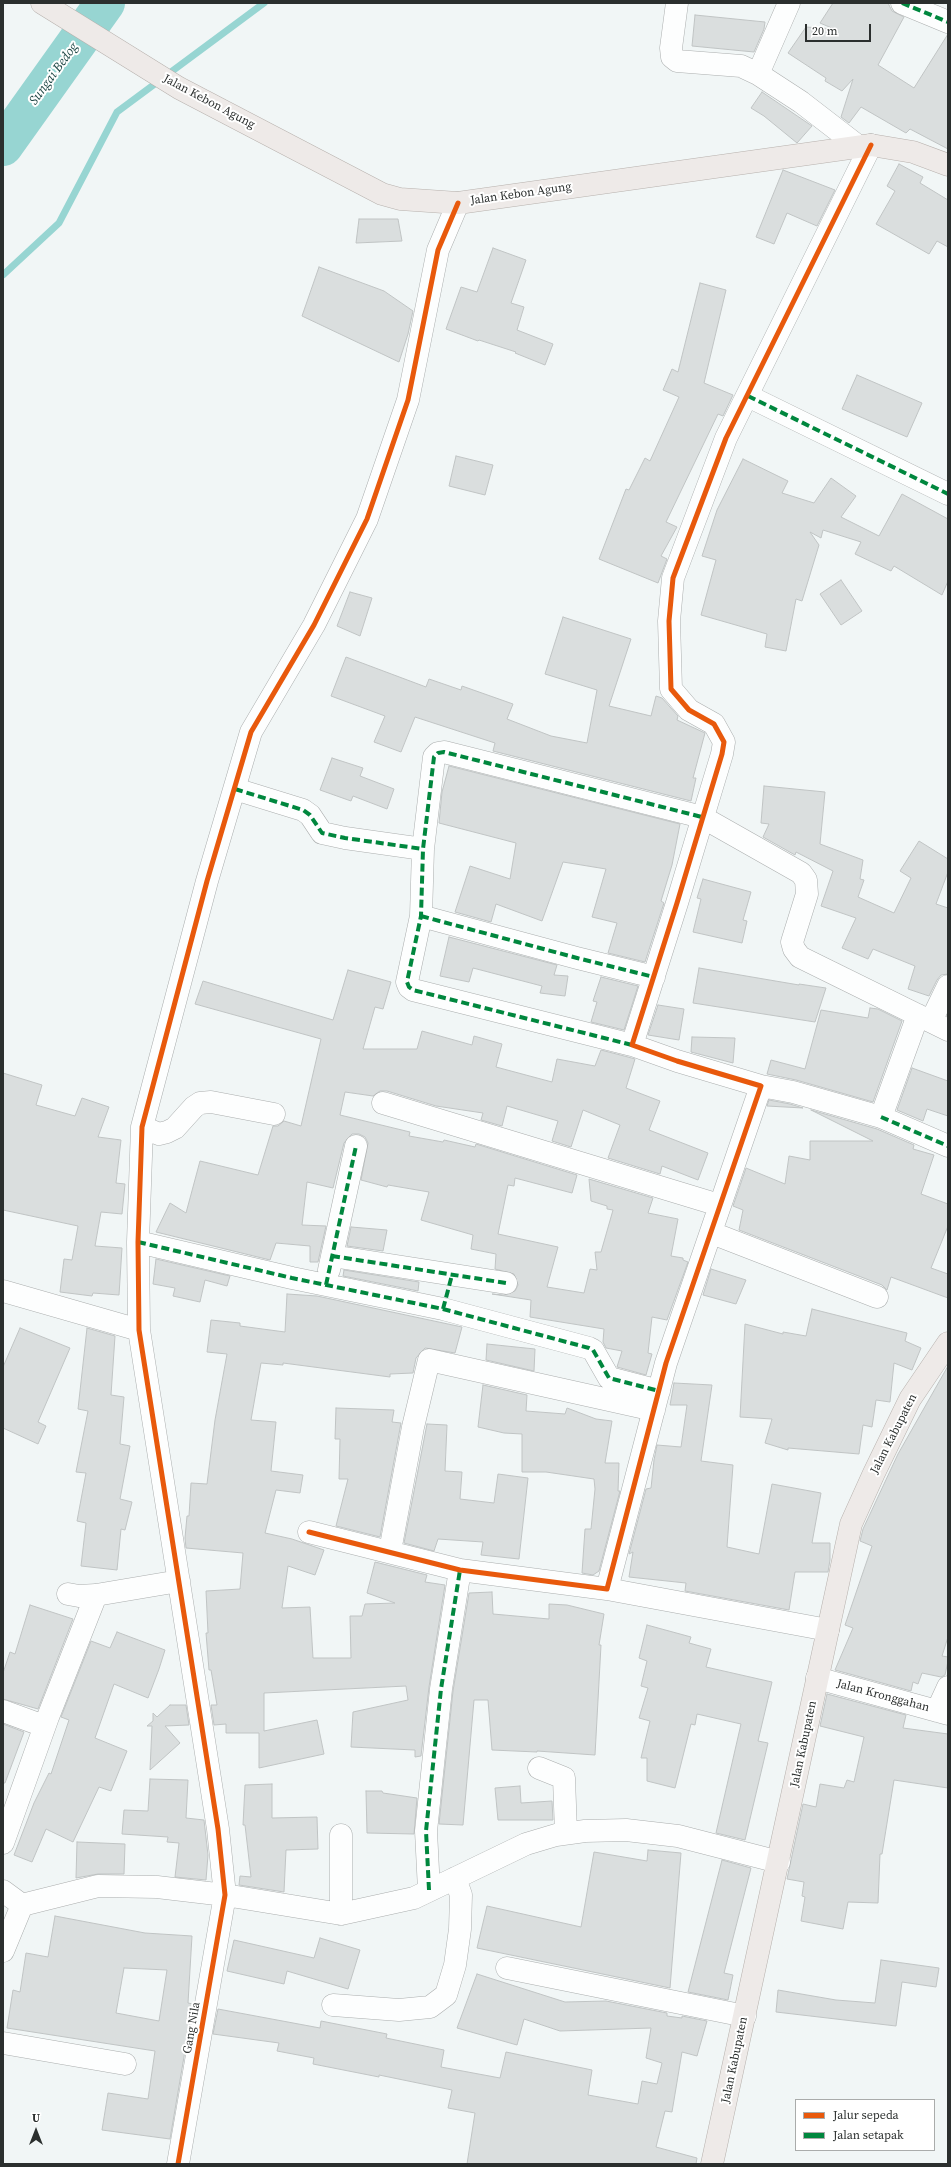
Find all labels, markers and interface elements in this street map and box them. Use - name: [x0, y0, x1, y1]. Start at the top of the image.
- scale bar: [807, 16, 873, 42]
- text: 20 m: [812, 23, 838, 39]
- water label: Sungai Bedog: [26, 40, 82, 108]
- street label: Jalan Kebon Agung: [161, 72, 257, 132]
- street label: Jalan Kebon Agung: [470, 180, 572, 208]
- street label: Jalan Kabupaten: [868, 1392, 920, 1476]
- street label: Jalan Kronggahan: [835, 1677, 931, 1715]
- street label: Jalan Kabupaten: [788, 1700, 820, 1788]
- street label: Gang Nila: [180, 2001, 204, 2055]
- street label: Jalan Kabupaten: [719, 2016, 751, 2104]
- legend: [795, 2099, 935, 2151]
- text: Jalur sepeda: [833, 2107, 899, 2123]
- north arrow: [16, 2111, 56, 2151]
- text: U: [32, 2111, 40, 2126]
- text: Jalan setapak: [833, 2127, 904, 2143]

